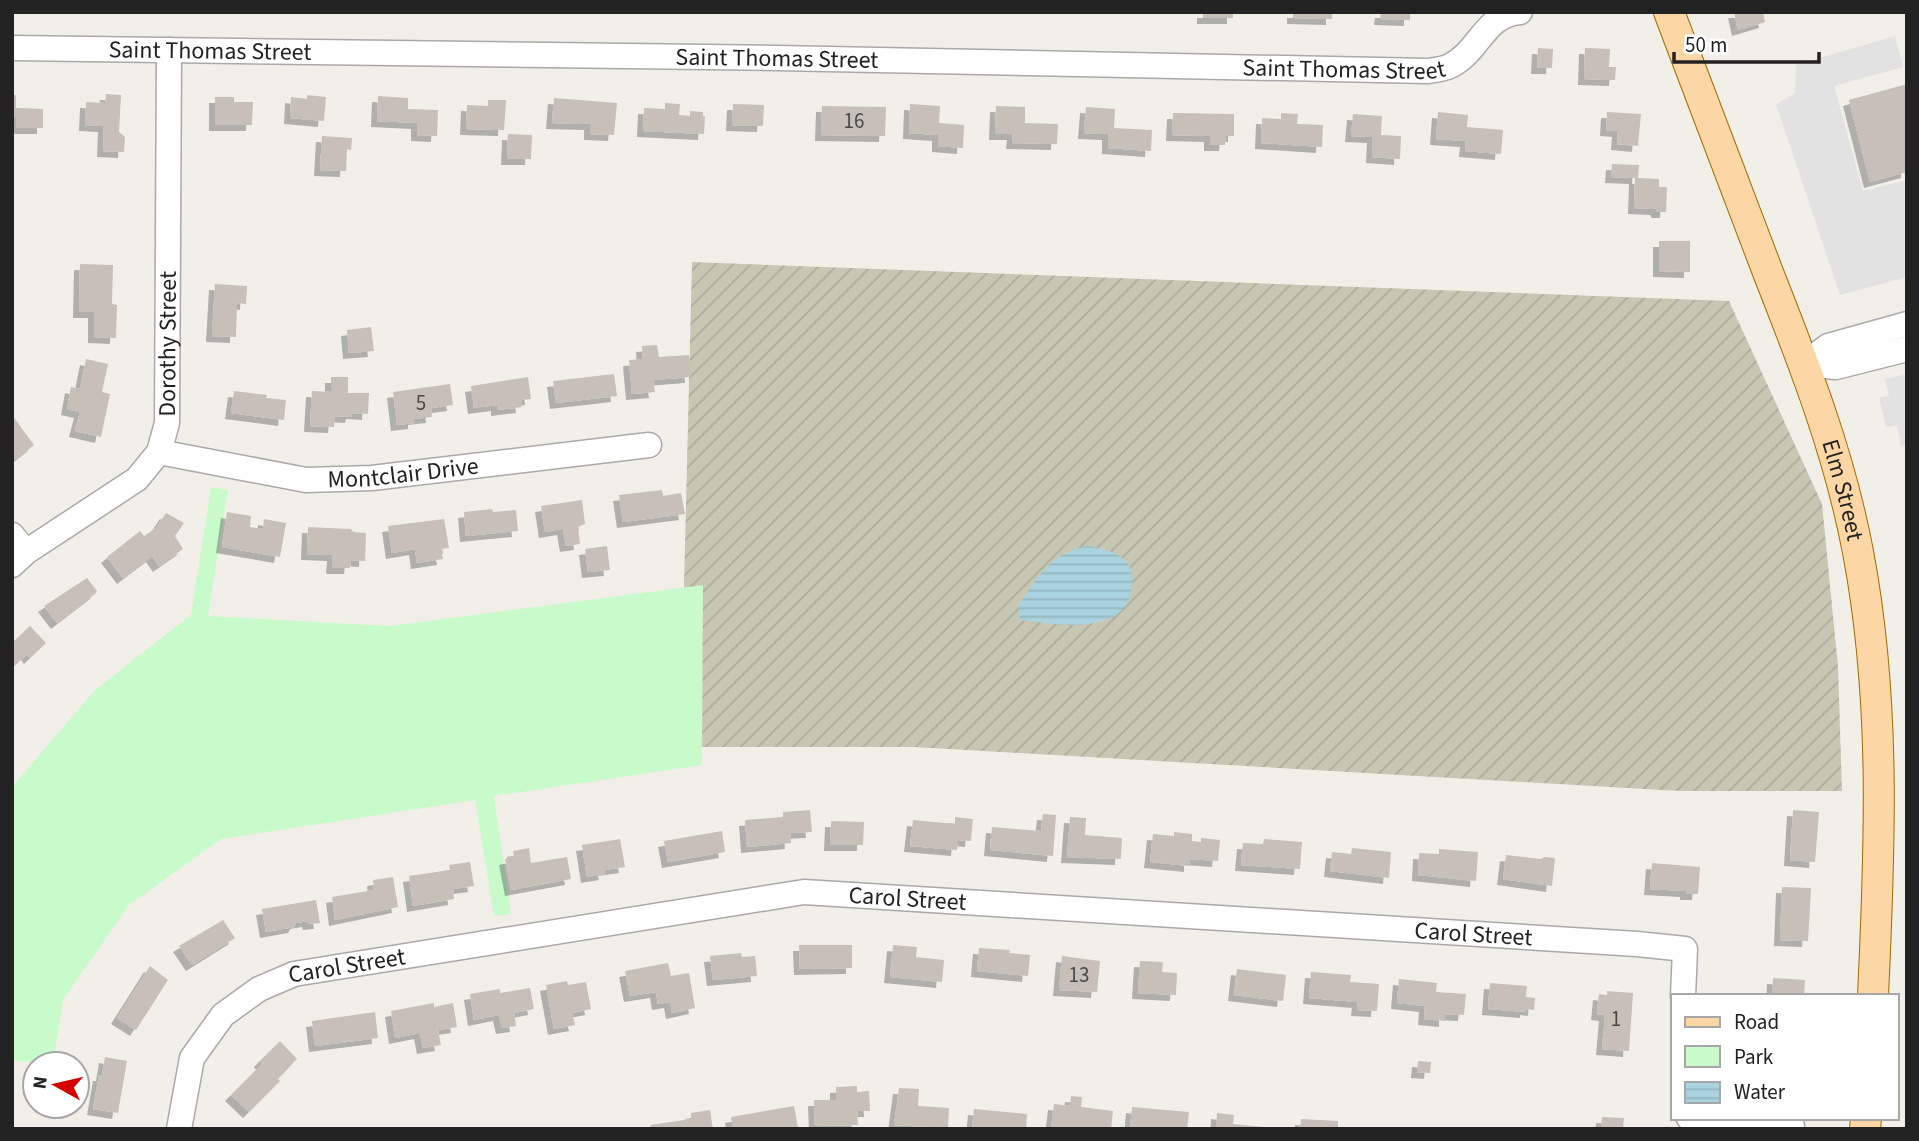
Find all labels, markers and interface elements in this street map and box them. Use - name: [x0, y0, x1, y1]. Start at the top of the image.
- scale bar: [1674, 21, 1819, 65]
- text: 50 m: [1685, 30, 1727, 60]
- street label: Saint Thomas Street: [108, 32, 312, 70]
- street label: Saint Thomas Street: [675, 40, 879, 78]
- street label: Saint Thomas Street: [1242, 50, 1449, 89]
- house number: 16: [844, 106, 864, 136]
- street label: Dorothy Street: [150, 271, 186, 417]
- house number: 5: [416, 388, 426, 418]
- street label: Elm Street: [1812, 435, 1872, 544]
- street label: Montclair Drive: [327, 448, 481, 497]
- street label: Carol Street: [848, 878, 968, 920]
- street label: Carol Street: [1413, 913, 1533, 955]
- street label: Carol Street: [286, 939, 408, 993]
- house number: 13: [1069, 960, 1089, 990]
- legend: [1671, 994, 1898, 1120]
- house number: 1: [1611, 1004, 1621, 1034]
- text: Road: [1734, 1007, 1779, 1037]
- text: Park: [1734, 1042, 1774, 1072]
- north arrow: [21, 1050, 91, 1120]
- text: N: [26, 1075, 55, 1091]
- text: Water: [1734, 1077, 1786, 1107]

